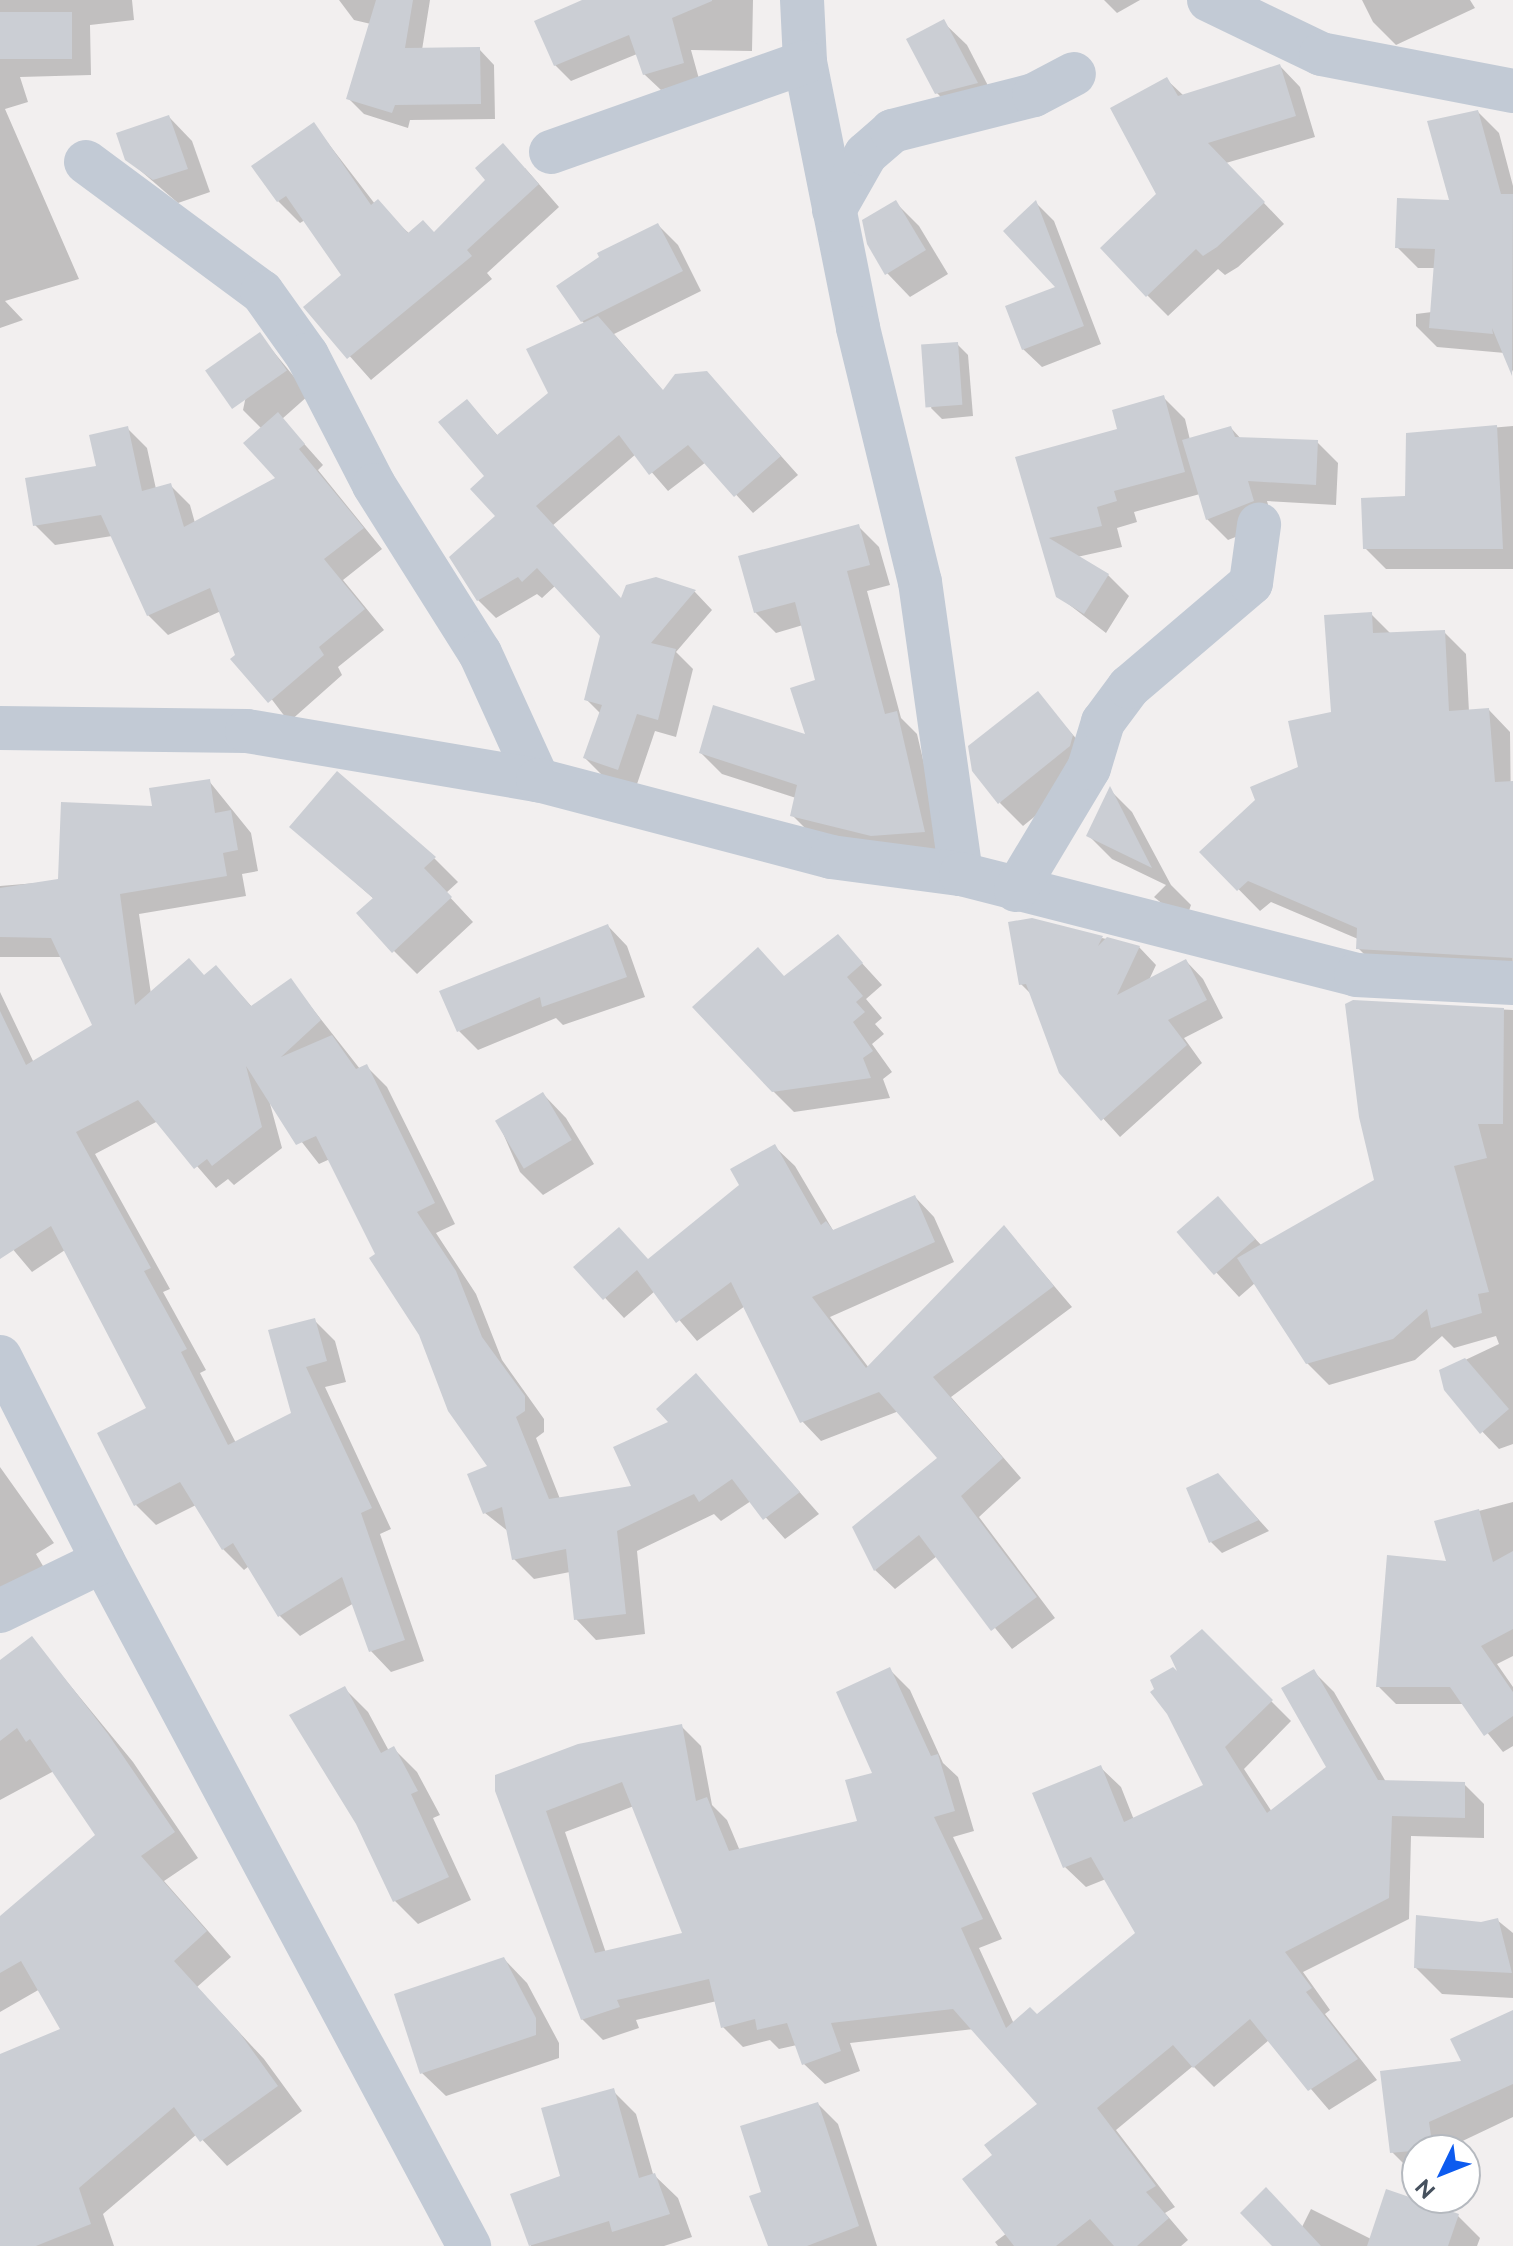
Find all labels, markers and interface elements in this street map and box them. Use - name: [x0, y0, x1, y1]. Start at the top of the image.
- north arrow: [1401, 2134, 1481, 2214]
- text: N: [1410, 2174, 1440, 2204]

